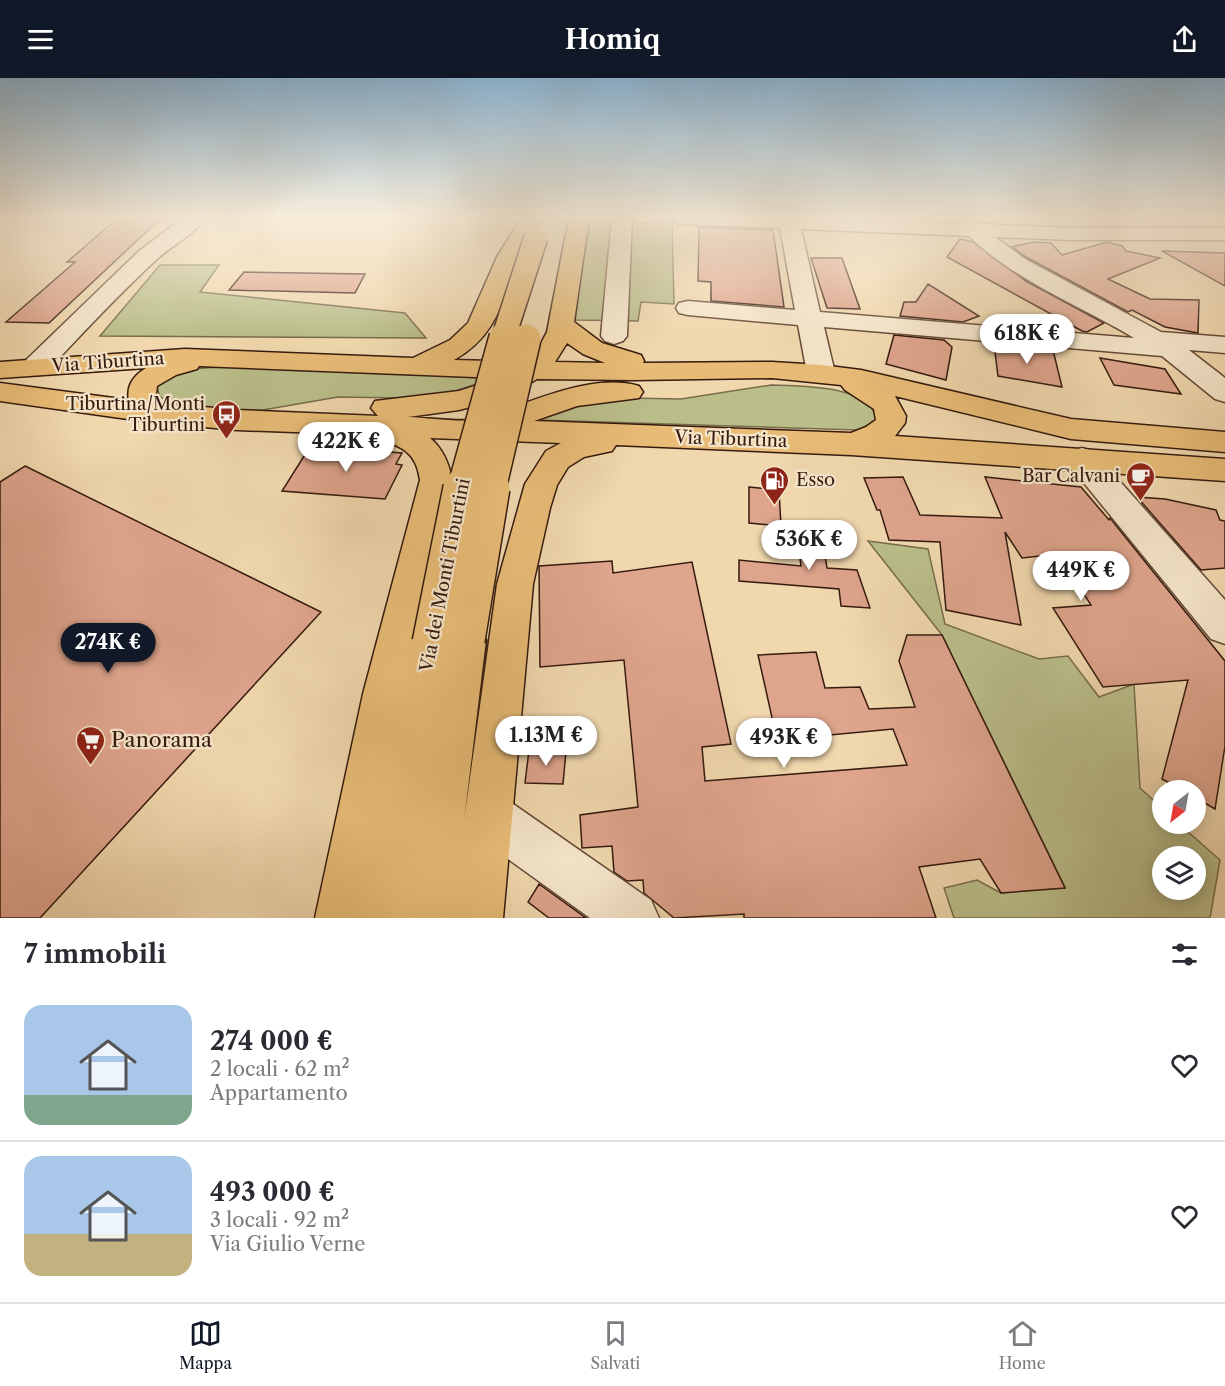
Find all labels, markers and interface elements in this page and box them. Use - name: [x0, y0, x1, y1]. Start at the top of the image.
- icon: menu: [24, 23, 57, 56]
- text: Homiq: [565, 23, 660, 56]
- icon: share: [1168, 23, 1201, 56]
- pin: 618K €: [978, 314, 1076, 365]
- text: 618K €: [994, 321, 1060, 345]
- street label: Via Tiburtina: [50, 347, 166, 377]
- place label: Tiburtina/Monti Tiburtini: [66, 393, 206, 436]
- bus stop icon: Tiburtina/Monti Tiburtini: [210, 398, 242, 440]
- pin: 422K €: [297, 422, 395, 473]
- street label: Via Tiburtina: [673, 426, 788, 452]
- text: 422K €: [312, 429, 380, 453]
- cafe icon: Bar Calvani: [1125, 460, 1157, 502]
- fuel station icon: Esso: [759, 464, 791, 506]
- place label: Bar Calvani: [1022, 465, 1121, 487]
- place label: Esso: [796, 469, 835, 491]
- street label: Via dei Monti Tiburtini: [415, 476, 475, 675]
- pin: 536K €: [760, 520, 858, 571]
- text: 536K €: [775, 527, 843, 551]
- pin: 449K €: [1032, 551, 1130, 602]
- text: 449K €: [1047, 558, 1115, 582]
- pin: 274K €: [59, 623, 157, 674]
- text: 274K €: [75, 630, 141, 654]
- pin: 1.13M €: [491, 716, 601, 767]
- pin: 493K €: [735, 718, 833, 769]
- text: 1.13M €: [509, 723, 583, 747]
- supermarket icon: Panorama: [74, 724, 106, 766]
- text: 493K €: [750, 725, 818, 749]
- place label: Panorama: [111, 727, 213, 752]
- north arrow: [1152, 780, 1206, 834]
- map controls: [1152, 780, 1206, 900]
- button: layers: [1152, 846, 1206, 900]
- text: 7 immobili: [24, 938, 166, 970]
- icon: filters: [1168, 938, 1201, 971]
- text: 274 000 €: [210, 1025, 333, 1057]
- icon: home: [72, 1029, 144, 1101]
- icon: heart: [1168, 1049, 1201, 1082]
- text: 2 locali · 62 m²: [210, 1057, 350, 1081]
- text: Appartamento: [210, 1081, 348, 1105]
- text: 493 000 €: [210, 1176, 335, 1208]
- icon: home: [72, 1180, 144, 1252]
- icon: heart: [1168, 1200, 1201, 1233]
- text: 3 locali · 92 m²: [210, 1208, 349, 1232]
- text: Via Giulio Verne: [210, 1232, 366, 1256]
- tab: Mappa: [179, 1317, 232, 1373]
- tab: Salvati: [590, 1317, 640, 1373]
- tab: Home: [999, 1317, 1046, 1373]

